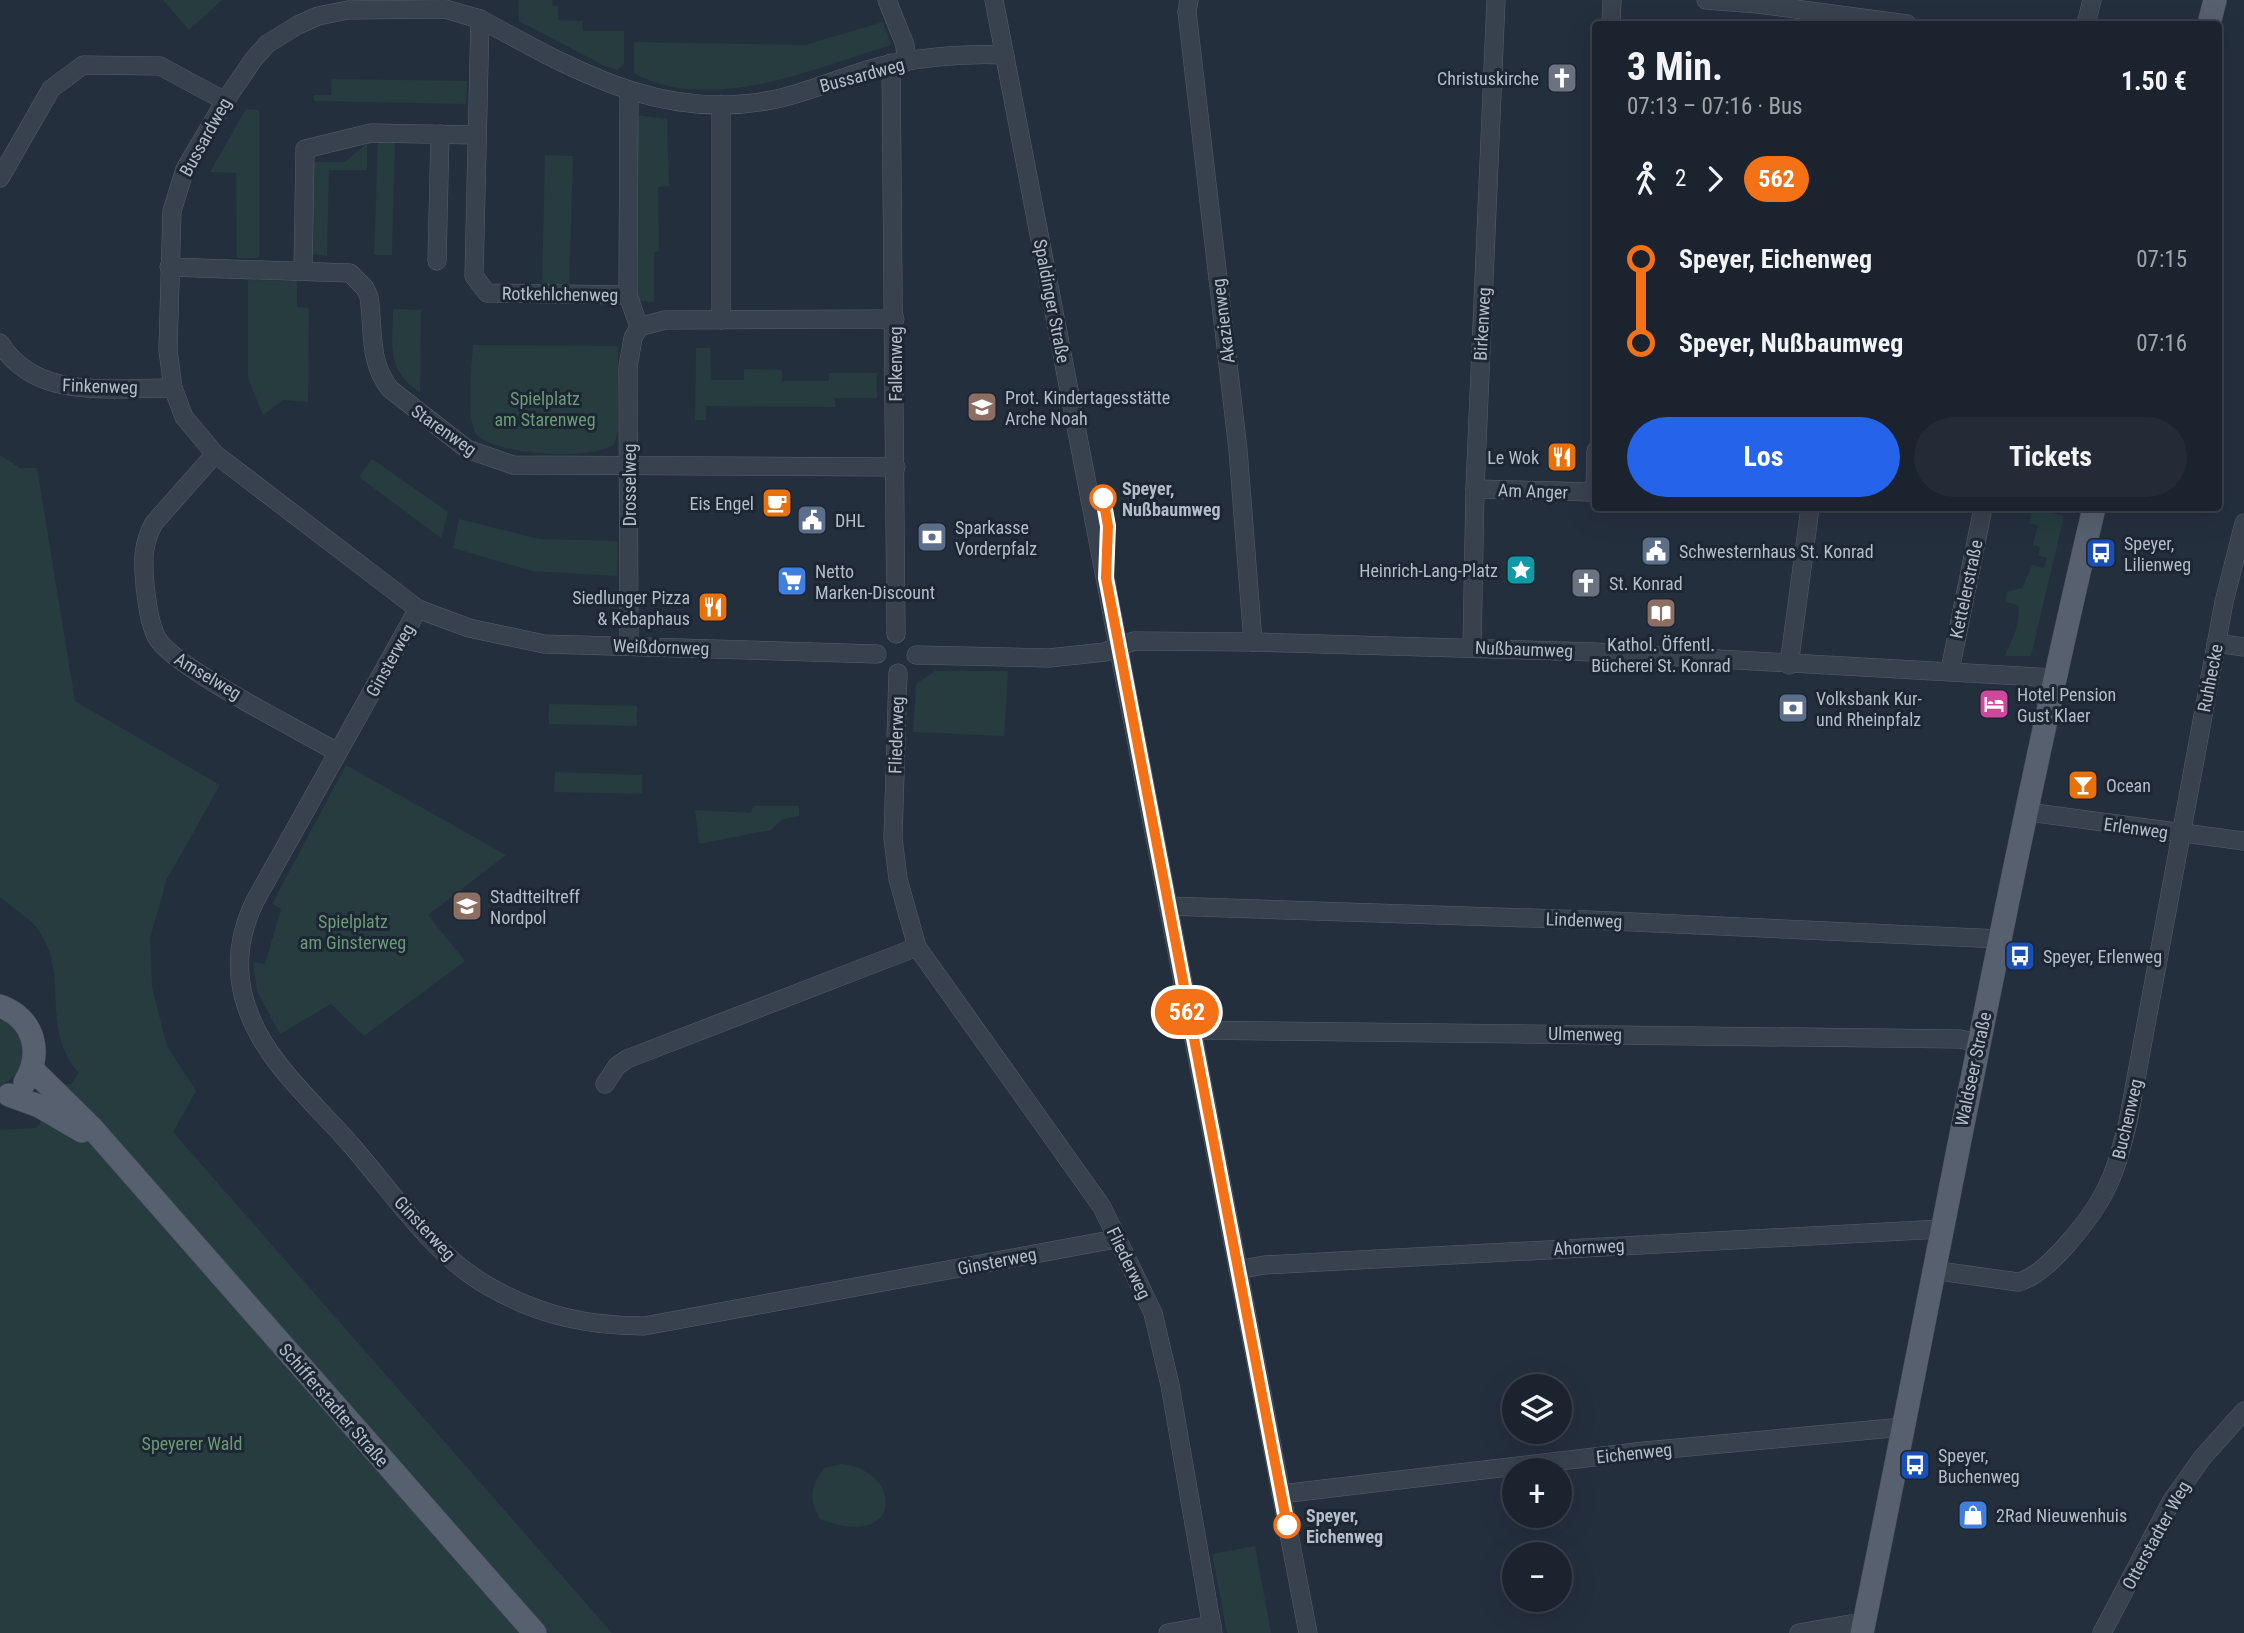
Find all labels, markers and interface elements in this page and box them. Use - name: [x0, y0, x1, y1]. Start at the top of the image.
- text: 3 Min.: [1627, 45, 1723, 89]
- street label: Bussardweg: [817, 54, 907, 96]
- church icon: Christuskirche: [1545, 61, 1579, 95]
- text: 1.50 €: [2121, 66, 2187, 96]
- place label: Christuskirche: [1437, 68, 1539, 89]
- text: 07:13 – 07:16 · Bus: [1627, 93, 1803, 120]
- street label: Bussardweg: [175, 94, 235, 180]
- icon: walk: [1627, 160, 1665, 198]
- icon: forward: [1696, 160, 1734, 198]
- text: 2: [1675, 165, 1686, 192]
- text: 562: [1758, 165, 1795, 193]
- street label: Spaldinger Straße: [1030, 237, 1074, 365]
- text: Speyer, Eichenweg: [1679, 244, 1872, 274]
- text: 07:15: [2136, 246, 2187, 273]
- street label: Akazienweg: [1207, 277, 1239, 365]
- street label: Rotkehlchenweg: [502, 282, 618, 306]
- street label: Birkenweg: [1470, 287, 1494, 361]
- street label: Falkenweg: [885, 326, 906, 402]
- text: Speyer, Nußbaumweg: [1679, 328, 1903, 358]
- text: 07:16: [2136, 330, 2187, 357]
- street label: Finkenweg: [62, 374, 138, 398]
- place label: Prot. Kindertagesstätte Arche Noah: [1005, 387, 1170, 429]
- park label: Spielplatz am Starenweg: [494, 388, 596, 430]
- school or university icon: Prot. Kindertagesstätte Arche Noah: [965, 390, 999, 424]
- street label: Starenweg: [407, 400, 481, 460]
- button: Los: [1627, 417, 1900, 497]
- button: Tickets: [1914, 417, 2187, 497]
- restaurant icon: Le Wok: [1545, 440, 1579, 474]
- street label: Drosselweg: [619, 444, 640, 526]
- place label: Le Wok: [1487, 447, 1539, 468]
- place label: Speyer, Nußbaumweg: [1122, 478, 1221, 520]
- street label: Am Anger: [1498, 479, 1569, 503]
- marker: Speyer, Nußbaumweg: [1090, 485, 1116, 511]
- cafe icon: Eis Engel: [760, 486, 794, 520]
- place label: Eis Engel: [689, 493, 754, 514]
- public building icon: DHL: [795, 503, 829, 537]
- place label: DHL: [835, 510, 865, 531]
- place label: Sparkasse Vorderpfalz: [955, 517, 1037, 559]
- bank icon: Sparkasse Vorderpfalz: [915, 520, 949, 554]
- place label: Speyer, Lilienweg: [2124, 533, 2191, 575]
- public building icon: Schwesternhaus St. Konrad: [1639, 534, 1673, 568]
- bus stop icon: Speyer, Lilienweg: [2084, 536, 2118, 570]
- street label: Kettelerstraße: [1945, 538, 1987, 640]
- place label: Schwesternhaus St. Konrad: [1679, 541, 1874, 562]
- place icon: Heinrich-Lang-Platz: [1504, 553, 1538, 587]
- place label: Heinrich-Lang-Platz: [1359, 560, 1498, 581]
- place label: Netto Marken-Discount: [815, 561, 935, 603]
- supermarket icon: Netto Marken-Discount: [775, 564, 809, 598]
- church icon: St. Konrad: [1569, 566, 1603, 600]
- place label: St. Konrad: [1609, 573, 1683, 594]
- place label: Siedlunger Pizza & Kebaphaus: [572, 587, 690, 629]
- restaurant icon: Siedlunger Pizza & Kebaphaus: [696, 590, 730, 624]
- library icon: Kathol. Öffentl. Bücherei St. Konrad: [1644, 596, 1678, 630]
- street label: Ginsterweg: [361, 620, 419, 700]
- place label: Kathol. Öffentl. Bücherei St. Konrad: [1591, 634, 1731, 676]
- street label: Weißdornweg: [612, 635, 710, 659]
- street label: Nußbaumweg: [1475, 637, 1573, 661]
- street label: Ruhhecke: [2193, 642, 2227, 714]
- street label: Amselweg: [171, 648, 245, 704]
- place label: Hotel Pension Gust Klaer: [2017, 684, 2116, 726]
- hotel icon: Hotel Pension Gust Klaer: [1977, 687, 2011, 721]
- place label: Volksbank Kur- und Rheinpfalz: [1816, 688, 1922, 730]
- bank icon: Volksbank Kur- und Rheinpfalz: [1776, 691, 1810, 725]
- street label: Fliederweg: [884, 696, 908, 774]
- bar icon: Ocean: [2066, 768, 2100, 802]
- place label: Ocean: [2106, 775, 2151, 796]
- street label: Erlenweg: [2102, 813, 2170, 843]
- place label: Stadtteiltreff Nordpol: [490, 886, 580, 928]
- school or university icon: Stadtteiltreff Nordpol: [450, 889, 484, 923]
- street label: Lindenweg: [1545, 908, 1623, 932]
- park label: Spielplatz am Ginsterweg: [300, 911, 406, 953]
- bus stop icon: Speyer, Erlenweg: [2003, 939, 2037, 973]
- place label: Speyer, Erlenweg: [2043, 946, 2162, 967]
- line badge: 562: [1147, 989, 1227, 1035]
- text: 562: [1169, 998, 1205, 1026]
- street label: Waldseer Straße: [1951, 1010, 1995, 1128]
- street label: Ulmenweg: [1548, 1023, 1622, 1045]
- street label: Buchenweg: [2108, 1077, 2146, 1161]
- street label: Ginsterweg: [390, 1192, 460, 1264]
- street label: Fliederweg: [1103, 1224, 1155, 1302]
- street label: Ahornweg: [1553, 1235, 1625, 1259]
- street label: Ginsterweg: [956, 1243, 1038, 1279]
- street label: Schifferstadter Straße: [275, 1339, 393, 1471]
- map controls: [1502, 1374, 1572, 1612]
- button: layers: [1502, 1374, 1572, 1444]
- park label: Speyerer Wald: [142, 1433, 242, 1454]
- street label: Eichenweg: [1595, 1439, 1673, 1467]
- place label: Speyer, Buchenweg: [1938, 1445, 2020, 1487]
- bus stop icon: Speyer, Buchenweg: [1898, 1448, 1932, 1482]
- button: +: [1502, 1458, 1572, 1528]
- street label: Otterstadter Weg: [2118, 1477, 2194, 1593]
- shop icon: 2Rad Nieuwenhuis: [1956, 1498, 1990, 1532]
- place label: Speyer, Eichenweg: [1306, 1505, 1383, 1547]
- place label: 2Rad Nieuwenhuis: [1996, 1505, 2127, 1526]
- marker: Speyer, Eichenweg: [1274, 1512, 1300, 1538]
- button: −: [1502, 1542, 1572, 1612]

